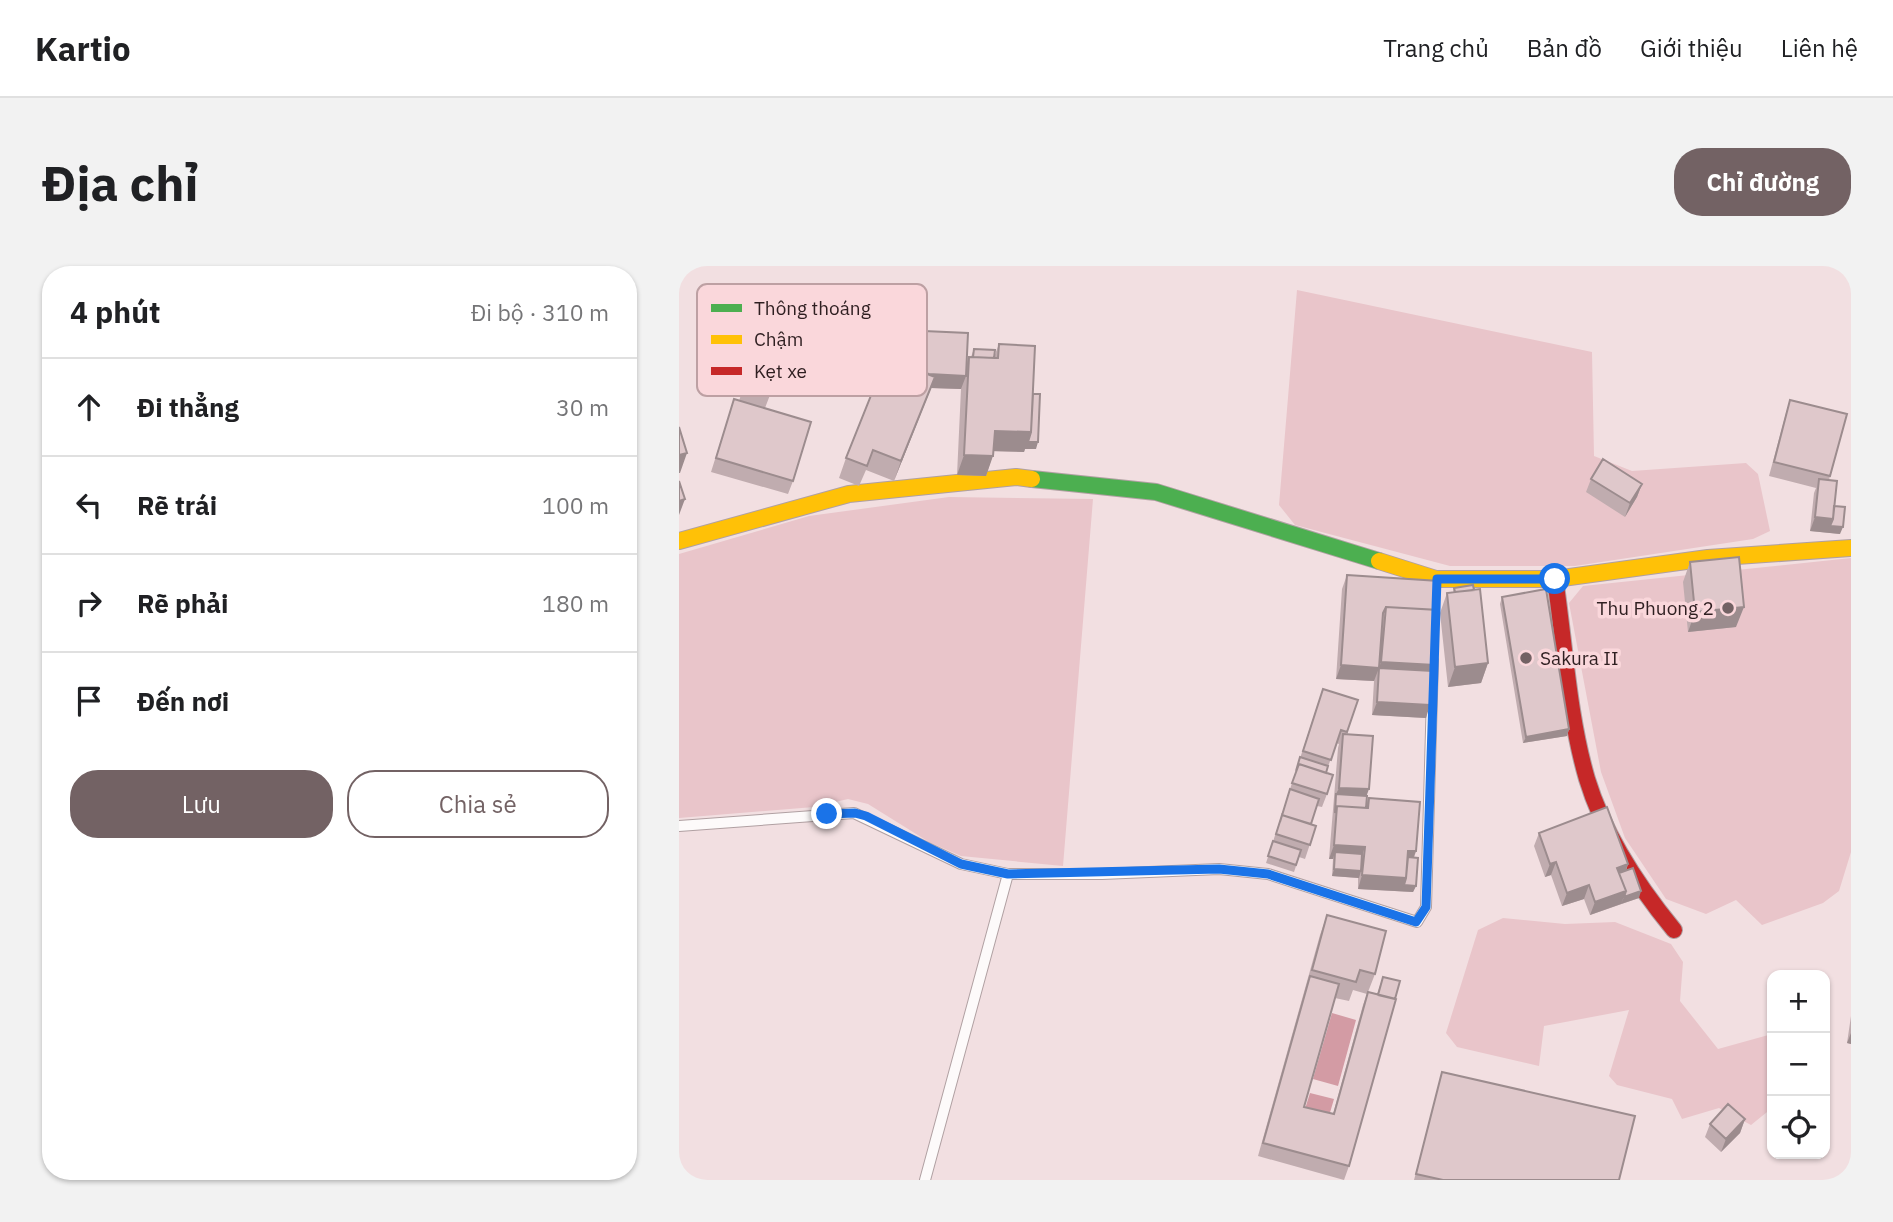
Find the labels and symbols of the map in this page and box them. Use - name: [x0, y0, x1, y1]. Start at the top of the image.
- legend: [697, 284, 927, 396]
- text: Thông thoáng: [754, 296, 871, 320]
- text: Chậm: [754, 327, 803, 351]
- text: Kẹt xe: [754, 359, 807, 383]
- route start: [1539, 563, 1570, 594]
- place label: Thu Phuong 2: [1597, 596, 1714, 620]
- marker: Thu Phuong 2: [1720, 600, 1736, 616]
- place label: Sakura II: [1540, 646, 1619, 670]
- marker: Sakura II: [1518, 650, 1534, 666]
- route end: [811, 798, 842, 829]

